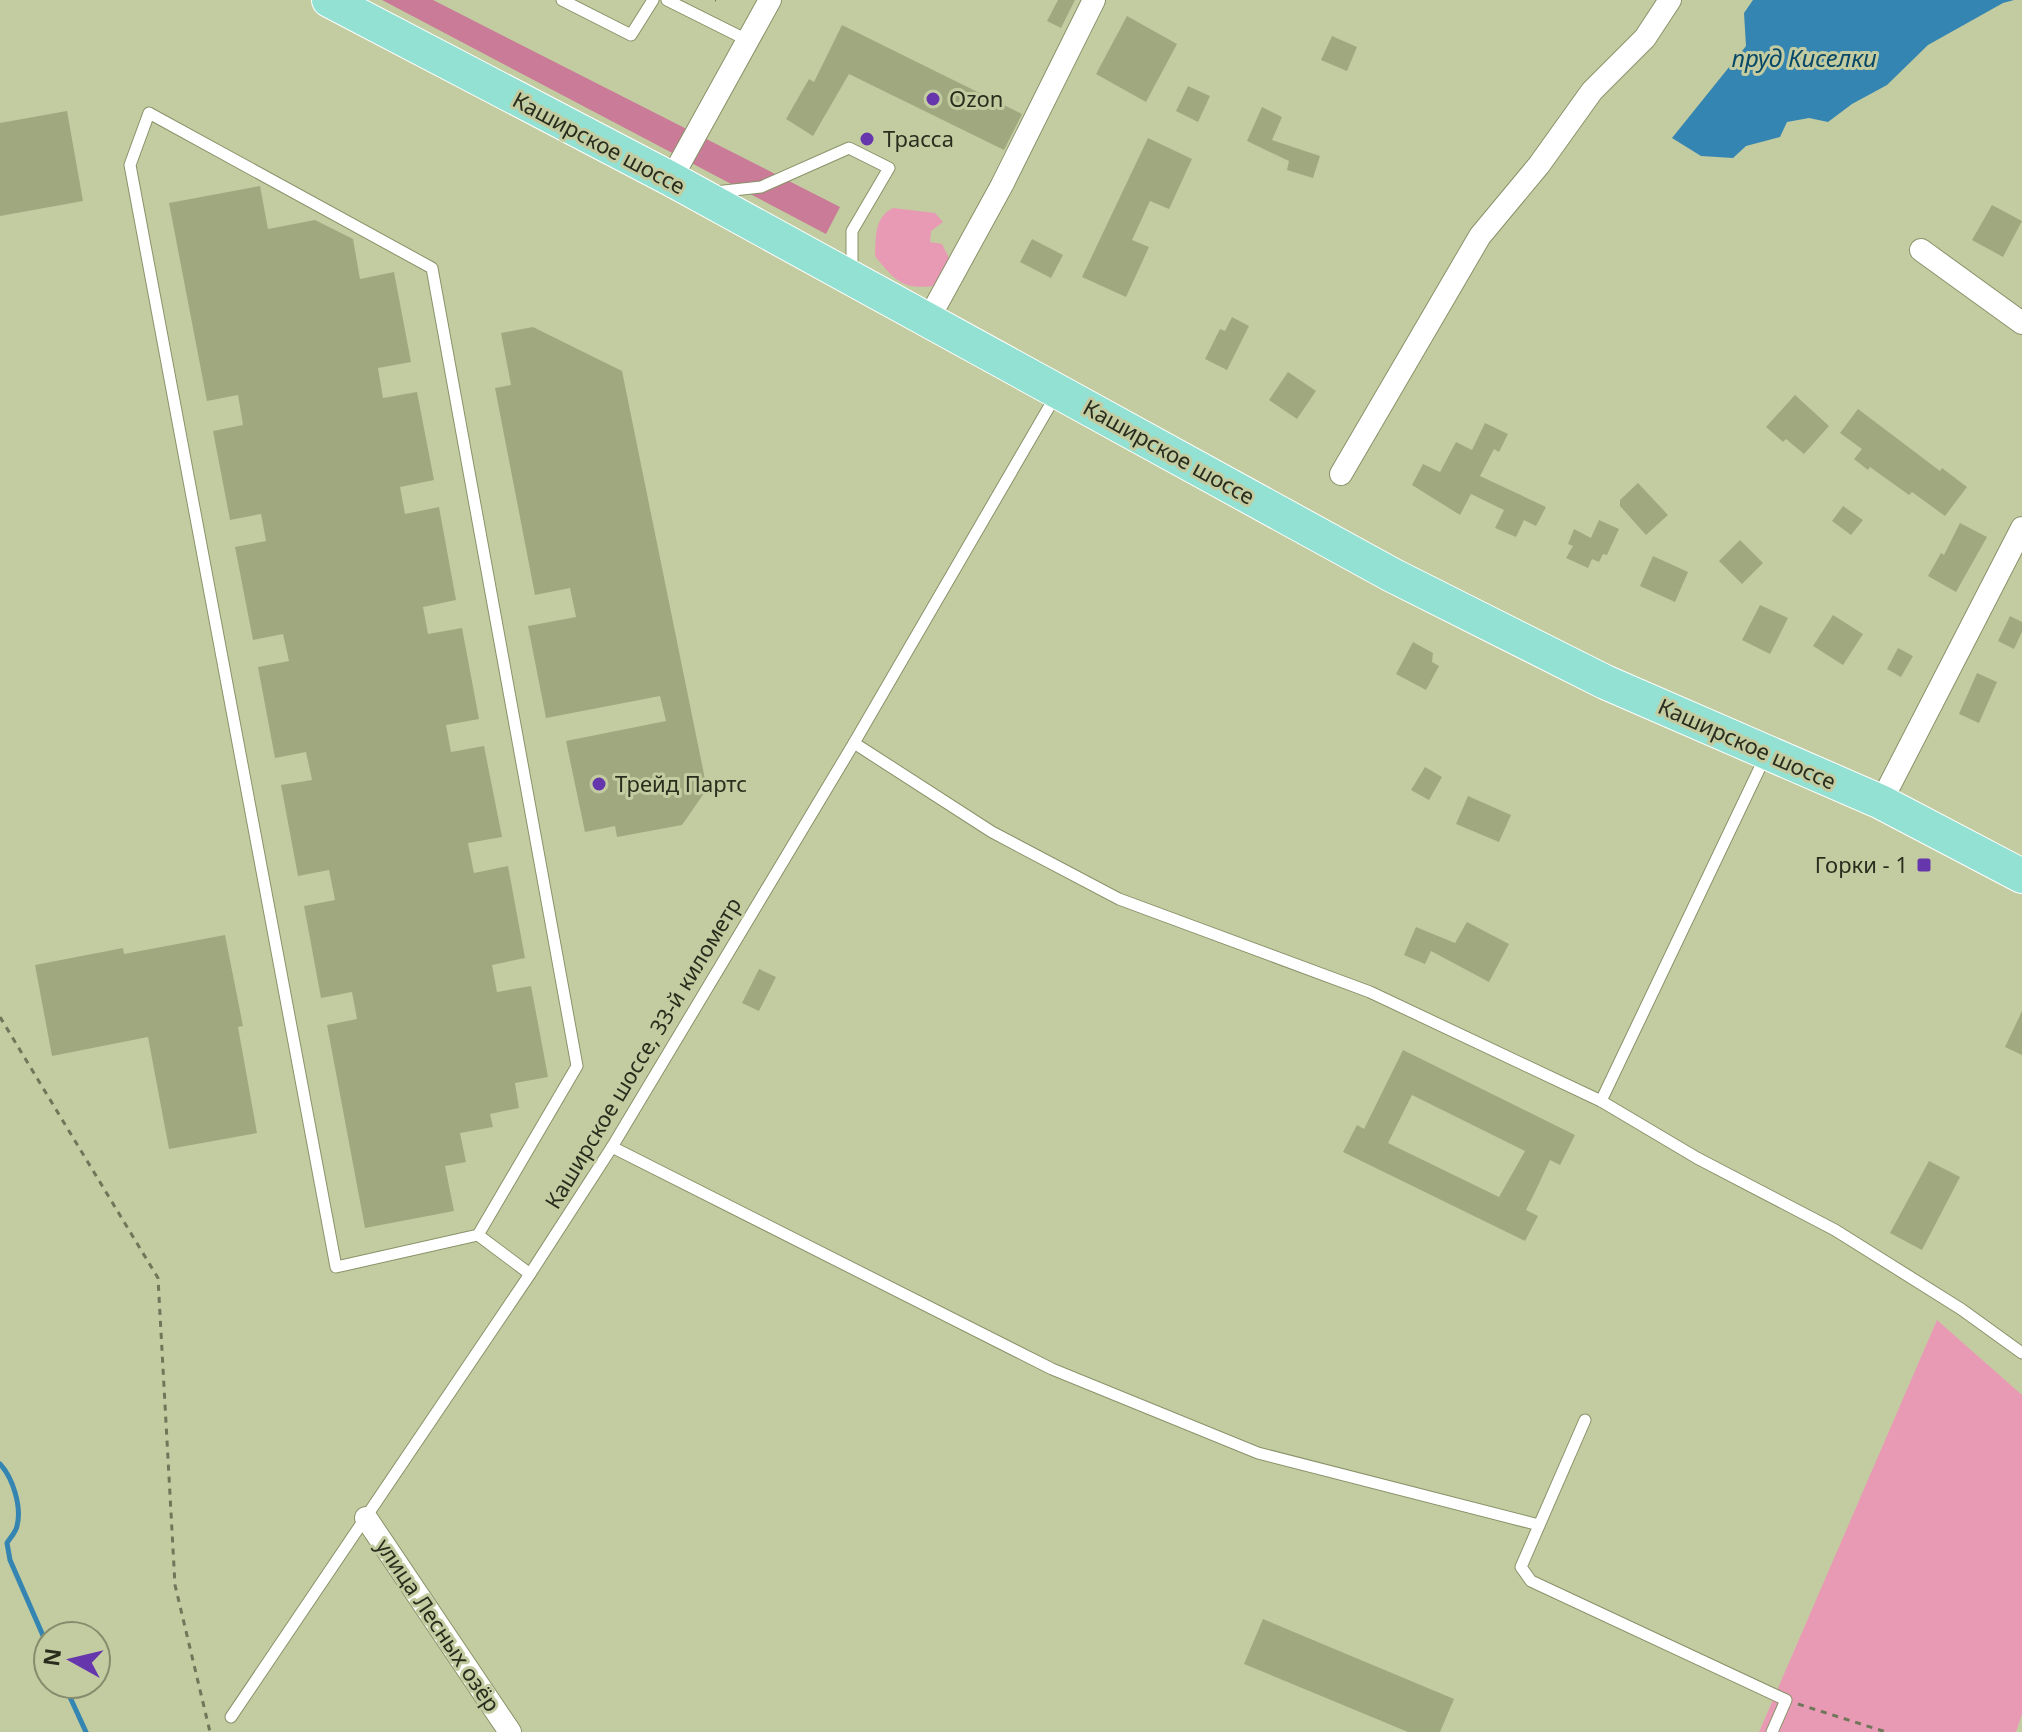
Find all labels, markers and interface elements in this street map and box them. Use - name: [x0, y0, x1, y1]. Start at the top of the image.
- water label: пруд Киселки: [1731, 41, 1877, 74]
- place label: Ozon: [949, 83, 1003, 113]
- street label: Каширское шоссе: [508, 84, 691, 200]
- marker: Ozon: [924, 90, 942, 108]
- place label: Трасса: [883, 123, 954, 153]
- marker: Трасса: [858, 130, 876, 148]
- street label: Каширское шоссе: [1078, 392, 1261, 511]
- street label: Каширское шоссе: [1654, 690, 1841, 796]
- place label: Трейд Партс: [615, 768, 747, 798]
- marker: Трейд Партс: [590, 775, 608, 793]
- place label: Горки - 1: [1815, 849, 1908, 879]
- marker: Горки - 1: [1915, 856, 1933, 874]
- street label: Каширское шоссе, 33-й километр: [537, 891, 747, 1214]
- street label: улица Лесных озёр: [370, 1532, 508, 1717]
- north arrow: [32, 1620, 112, 1700]
- text: N: [35, 1646, 67, 1668]

